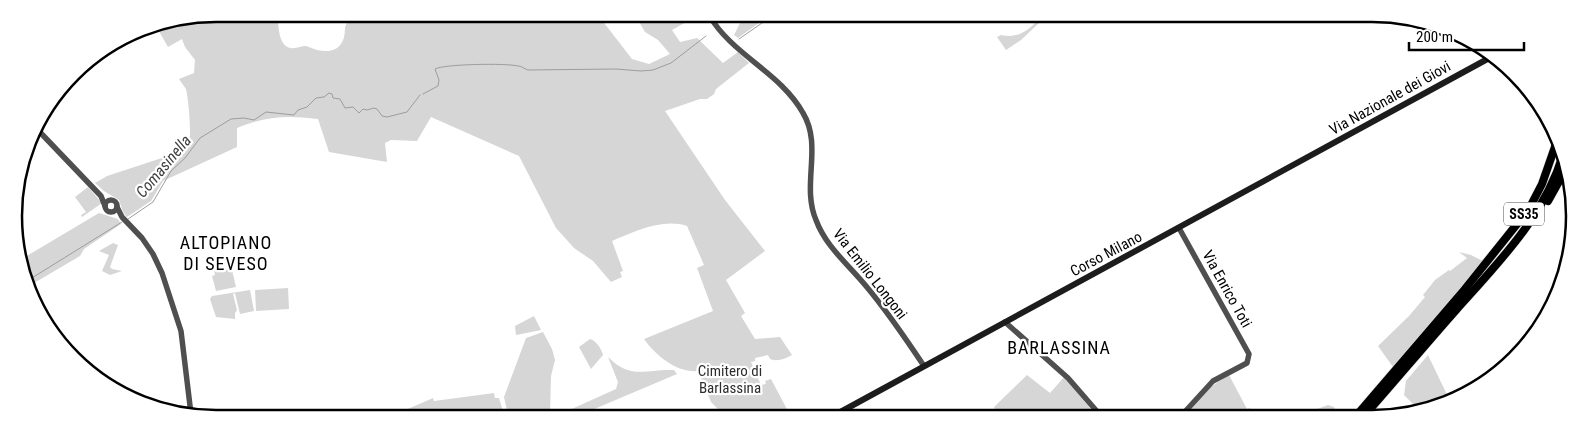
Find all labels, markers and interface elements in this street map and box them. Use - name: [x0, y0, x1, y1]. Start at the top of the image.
- scale bar: [1409, 20, 1524, 52]
- text: 200 m: [1416, 28, 1453, 46]
- street label: Via Nazionale dei Giovi: [1326, 57, 1454, 139]
- water label: Comasinella: [132, 131, 195, 201]
- road number: SS35: [1504, 202, 1544, 225]
- street label: Via Emilio Longoni: [829, 225, 911, 323]
- street label: Corso Milano: [1067, 228, 1145, 280]
- district label: ALTOPIANO DI SEVESO: [180, 232, 272, 274]
- street label: Via Enrico Toti: [1198, 247, 1256, 331]
- district label: BARLASSINA: [1007, 337, 1111, 358]
- park label: Cimitero di Barlassina: [698, 362, 762, 397]

